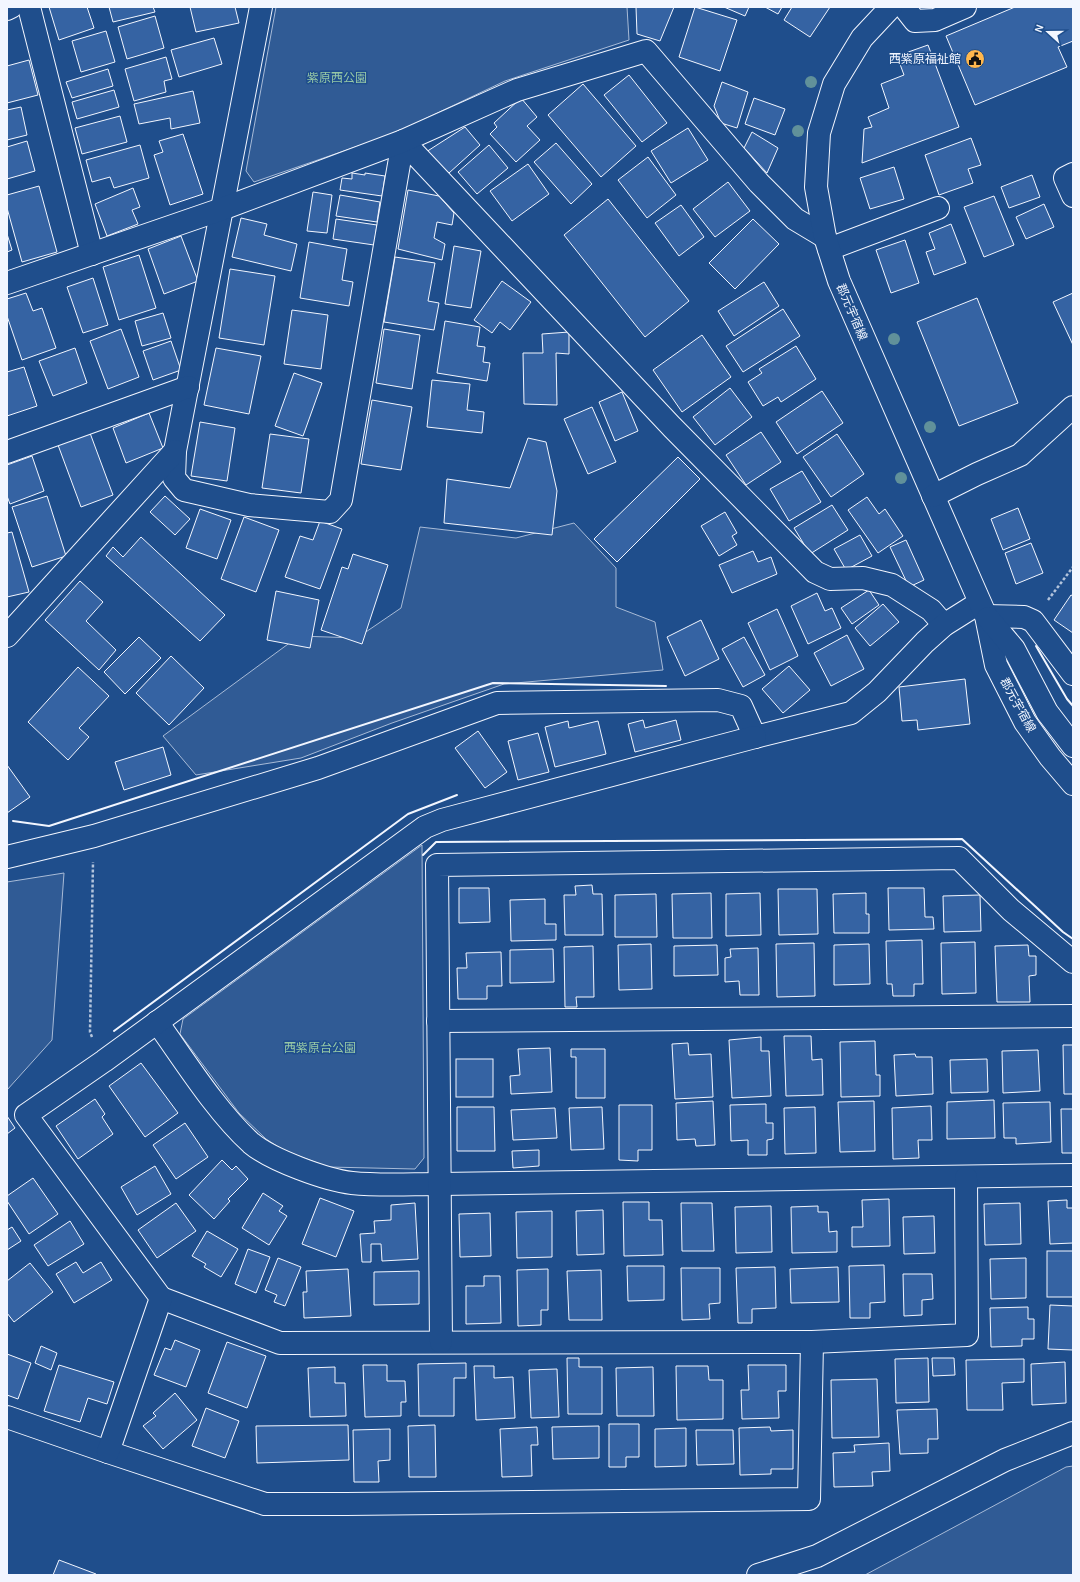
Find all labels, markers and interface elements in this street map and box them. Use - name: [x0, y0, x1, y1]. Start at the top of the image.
- north arrow: [1028, 12, 1068, 52]
- text: N: [1032, 23, 1047, 35]
- public building icon: 西紫原福祉館: [964, 48, 986, 70]
- place label: 西紫原福祉館: [889, 52, 961, 66]
- park label: 紫原西公園: [307, 71, 367, 85]
- street label: 郡元宇宿線: [834, 282, 870, 342]
- street label: 郡元宇宿線: [997, 675, 1039, 735]
- park label: 西紫原台公園: [284, 1041, 356, 1055]

